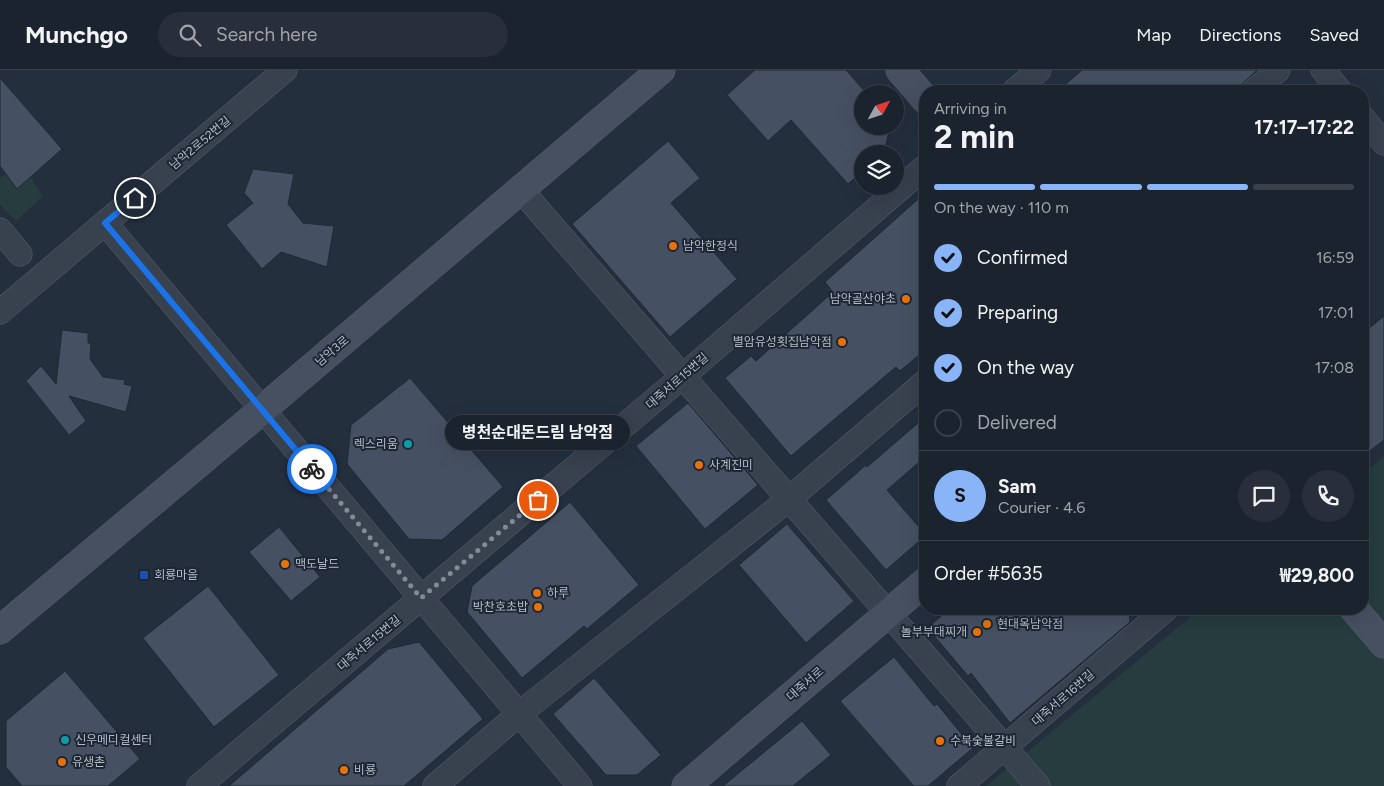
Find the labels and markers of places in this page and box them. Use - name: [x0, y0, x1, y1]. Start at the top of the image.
- pin: [114, 177, 156, 219]
- place label: 남악한정식: [683, 239, 738, 253]
- marker: 남악한정식: [667, 240, 679, 252]
- place label: 남악골산야초: [830, 292, 896, 306]
- marker: 남악골산야초: [900, 293, 912, 305]
- place label: 별암유성횟집남악점: [733, 335, 832, 349]
- marker: 별암유성횟집남악점: [836, 336, 848, 348]
- callout: 병천순대돈드림 남악점: [446, 415, 630, 450]
- place label: 렉스리움: [354, 437, 398, 451]
- marker: 렉스리움: [402, 438, 414, 450]
- place label: 사계진미: [709, 458, 753, 472]
- marker: 사계진미: [693, 459, 705, 471]
- pin: [517, 479, 559, 521]
- place label: 맥도날드: [295, 557, 339, 571]
- marker: 맥도날드: [279, 558, 291, 570]
- place label: 회룡마을: [154, 568, 198, 582]
- marker: 회룡마을: [138, 569, 150, 581]
- place label: 하루: [547, 586, 569, 600]
- marker: 하루: [531, 587, 543, 599]
- place label: 박찬호초밥: [473, 600, 528, 614]
- marker: 박찬호초밥: [532, 601, 544, 613]
- place label: 현대옥남악점: [997, 617, 1063, 631]
- marker: 현대옥남악점: [981, 618, 993, 630]
- place label: 놀부부대찌개: [901, 625, 967, 639]
- marker: 놀부부대찌개: [971, 626, 983, 638]
- place label: 신우메디컬센터: [75, 733, 152, 747]
- marker: 신우메디컬센터: [59, 734, 71, 746]
- place label: 수북숯불갈비: [950, 734, 1016, 748]
- marker: 수북숯불갈비: [934, 735, 946, 747]
- place label: 유생촌: [72, 755, 105, 769]
- marker: 유생촌: [56, 756, 68, 768]
- place label: 비룡: [354, 763, 376, 777]
- marker: 비룡: [338, 764, 350, 776]

